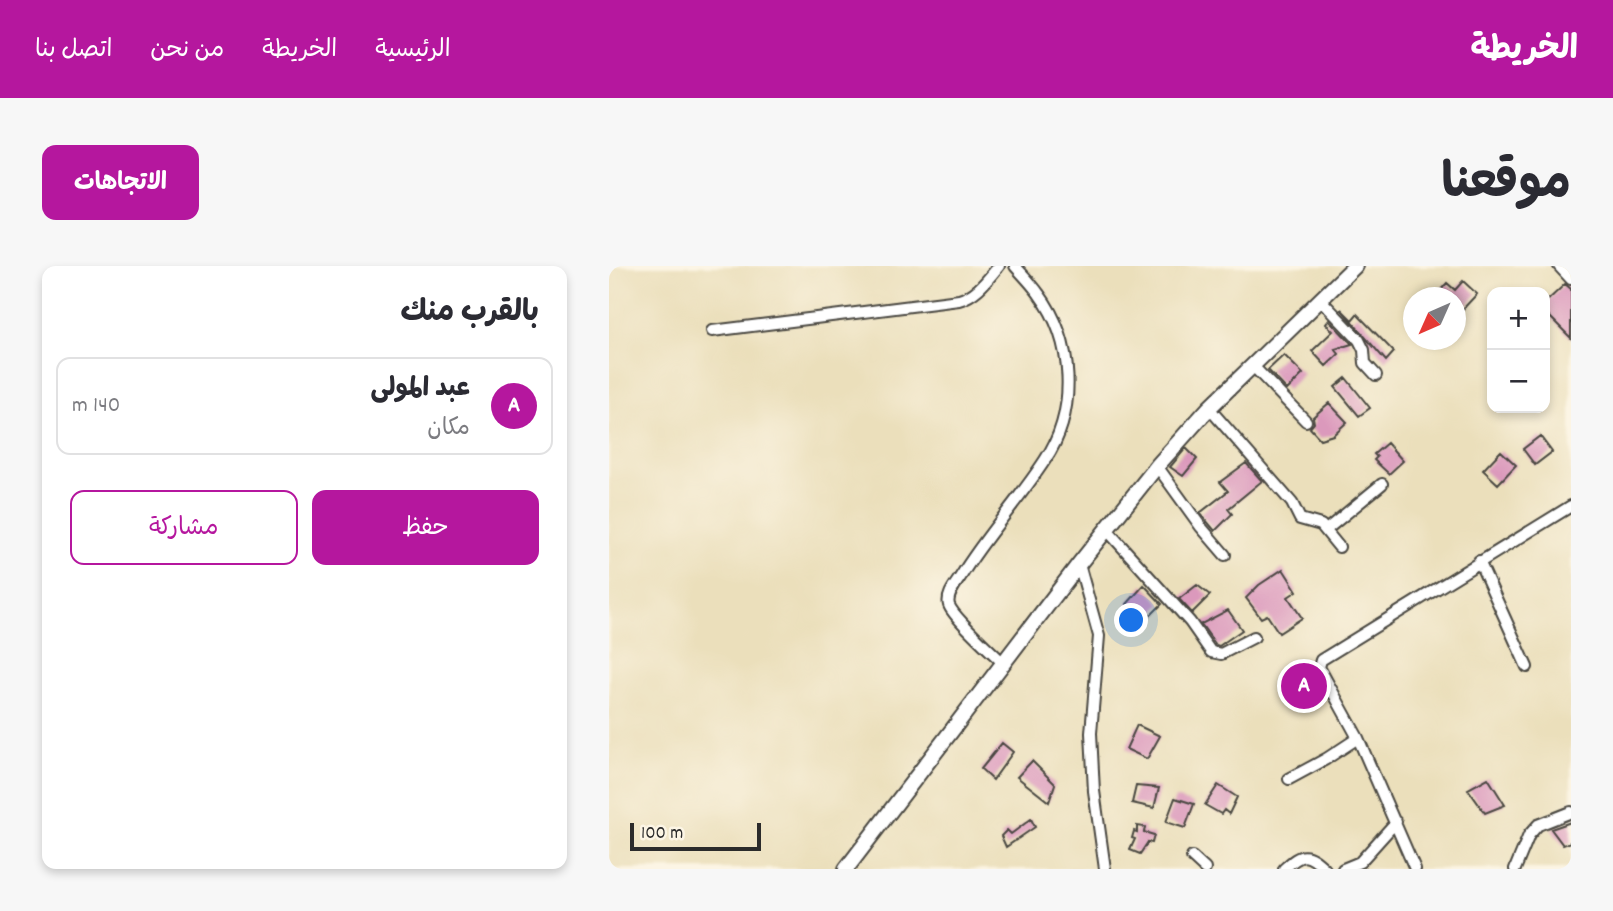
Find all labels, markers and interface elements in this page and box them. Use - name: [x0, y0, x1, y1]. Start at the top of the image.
- text: الخريطة: [1471, 28, 1578, 75]
- text: اتصل بنا: [35, 34, 112, 68]
- text: من نحن: [150, 34, 224, 68]
- text: الخريطة: [262, 34, 337, 68]
- text: الرئيسية: [375, 34, 451, 68]
- button: الاتجاهات: [42, 145, 199, 220]
- text: موقعنا: [1441, 151, 1571, 221]
- north arrow: [1403, 287, 1466, 350]
- map controls: [1487, 287, 1550, 413]
- button: +: [1487, 287, 1550, 350]
- text: بالقرب منك: [401, 293, 539, 336]
- button: −: [1487, 350, 1550, 413]
- text: عبد المولى: [370, 371, 470, 408]
- text: 140 m: [72, 390, 120, 423]
- text: A: [508, 390, 520, 423]
- text: مكان: [427, 413, 470, 446]
- button: مشاركة: [70, 490, 298, 565]
- button: حفظ: [312, 490, 539, 565]
- your location: [1114, 603, 1148, 637]
- pin: A: [1281, 660, 1327, 712]
- scale bar: [630, 820, 761, 852]
- text: 100 m: [641, 821, 683, 848]

